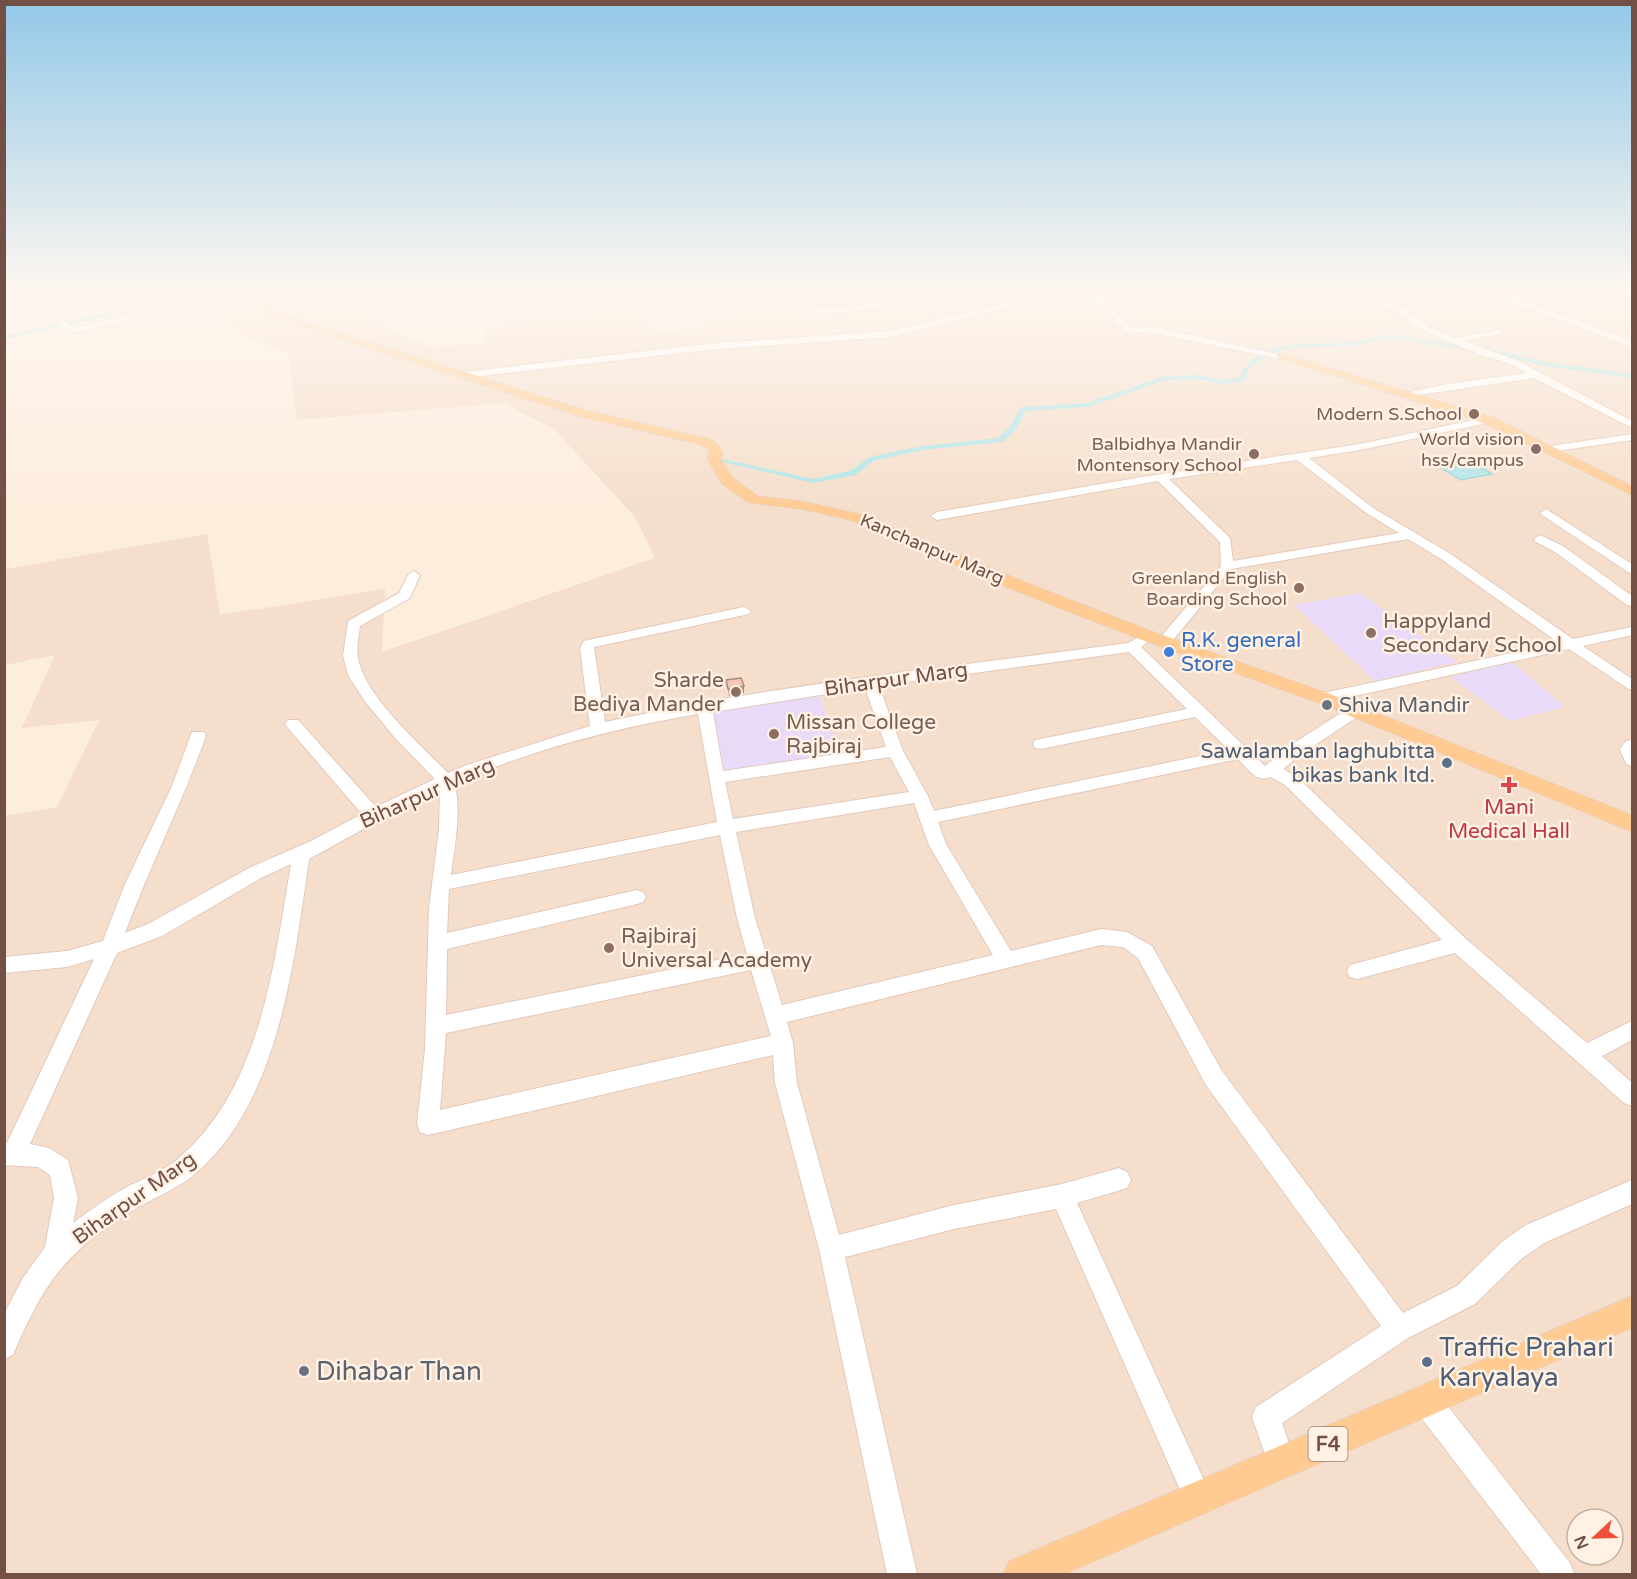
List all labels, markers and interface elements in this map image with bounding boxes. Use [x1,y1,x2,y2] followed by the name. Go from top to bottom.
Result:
[1316,403,1462,425] place label: Modern S.School
[1467,407,1481,421] marker: Modern S.School
[1419,428,1524,471] place label: World vision hss/campus
[1076,433,1242,476] place label: Balbidhya Mandir Montensory School
[1529,442,1543,456] marker: World vision hss/campus
[1247,447,1261,461] marker: Balbidhya Mandir Montensory School
[857,509,1007,589] street label: Kanchanpur Marg
[1132,567,1287,610] place label: Greenland English Boarding School
[1292,581,1306,595] marker: Greenland English Boarding School
[1383,609,1562,658] place label: Happyland Secondary School
[1364,626,1378,640] marker: Happyland Secondary School
[1181,628,1301,677] place label: R.K. general Store
[1162,645,1176,659] marker: R.K. general Store
[823,657,970,702] street label: Biharpur Marg
[573,668,724,717] place label: Sharde Bediya Mander
[729,685,743,699] marker: Sharde Bediya Mander
[1339,693,1469,718] place label: Shiva Mandir
[1320,698,1334,712] marker: Shiva Mandir
[786,710,936,759] place label: Missan College Rajbiraj
[767,727,781,741] marker: Missan College Rajbiraj
[1200,739,1435,788] place label: Sawalamban laghubitta bikas bank ltd.
[356,753,498,834] street label: Biharpur Marg
[1440,756,1454,770] marker: Sawalamban laghubitta bikas bank ltd.
[1502,778,1516,792] marker: Mani Medical Hall
[1448,795,1570,844] place label: Mani Medical Hall
[621,924,812,973] place label: Rajbiraj Universal Academy
[602,941,616,955] marker: Rajbiraj Universal Academy
[68,1147,201,1250] street label: Biharpur Marg
[1439,1332,1614,1393] place label: Traffic Prahari Karyalaya
[1420,1355,1434,1369] marker: Traffic Prahari Karyalaya
[316,1356,482,1387] place label: Dihabar Than
[297,1364,311,1378] marker: Dihabar Than
[1308,1427,1348,1461] road number: F4
[1565,1507,1625,1567] north arrow
[1570,1533,1594,1552] text: N

